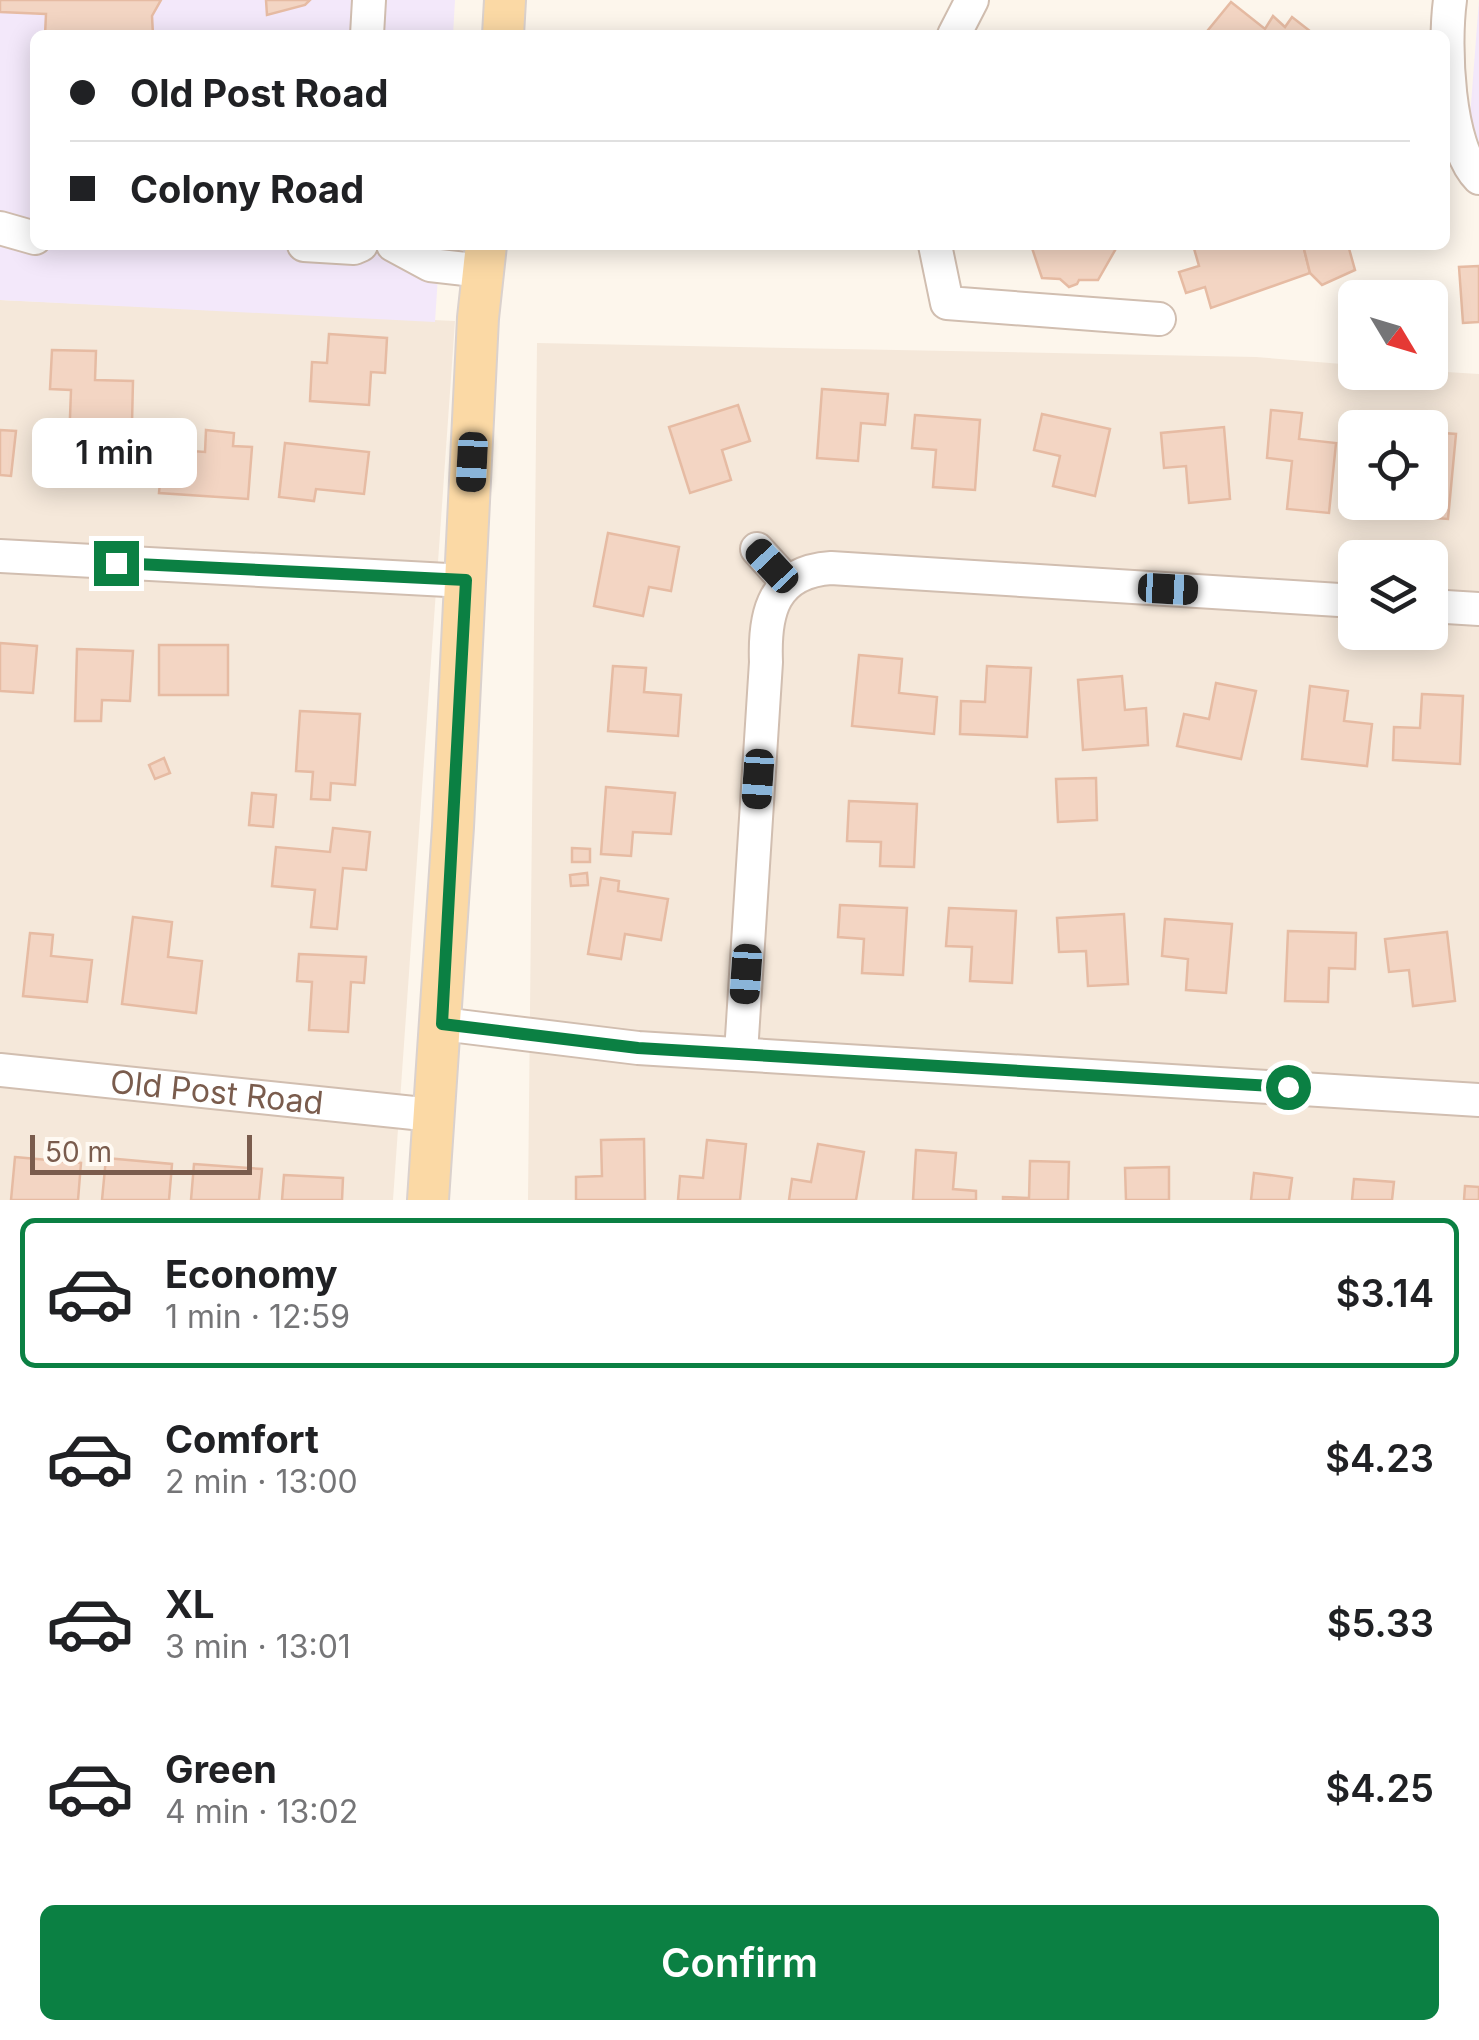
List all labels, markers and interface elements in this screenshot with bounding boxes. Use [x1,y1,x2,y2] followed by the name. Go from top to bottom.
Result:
[130,70,389,116] text: Old Post Road
[130,166,364,212] text: Colony Road
[1338,280,1448,390] north arrow
[1338,280,1448,650] map controls
[1338,410,1448,520] button: locate
[34,418,198,488] callout: 1 min
[455,431,489,493] car
[75,433,154,472] text: 1 min
[741,534,803,598] car
[1338,540,1448,650] button: layers
[94,541,139,586] route end
[1137,572,1199,606] car
[741,748,775,810] car
[729,943,763,1005] car
[109,1062,325,1122] street label: Old Post Road
[1266,1065,1311,1110] route start
[30,1130,252,1174] scale bar
[45,1135,112,1169] text: 50 m
[45,1248,135,1338] icon: car
[165,1251,338,1297] text: Economy
[1336,1270,1434,1316] text: $3.14
[165,1297,350,1336] text: 1 min · 12:59
[45,1413,135,1503] icon: car
[165,1416,319,1462] text: Comfort
[1325,1435,1434,1481] text: $4.23
[165,1462,358,1501] text: 2 min · 13:00
[45,1578,135,1668] icon: car
[165,1581,215,1627] text: XL
[1327,1600,1434,1646] text: $5.33
[165,1627,351,1666] text: 3 min · 13:01
[45,1743,135,1833] icon: car
[165,1746,277,1792] text: Green
[1326,1765,1434,1811] text: $4.25
[165,1792,358,1831] text: 4 min · 13:02
[40,1905,1439,2020] button: Confirm

